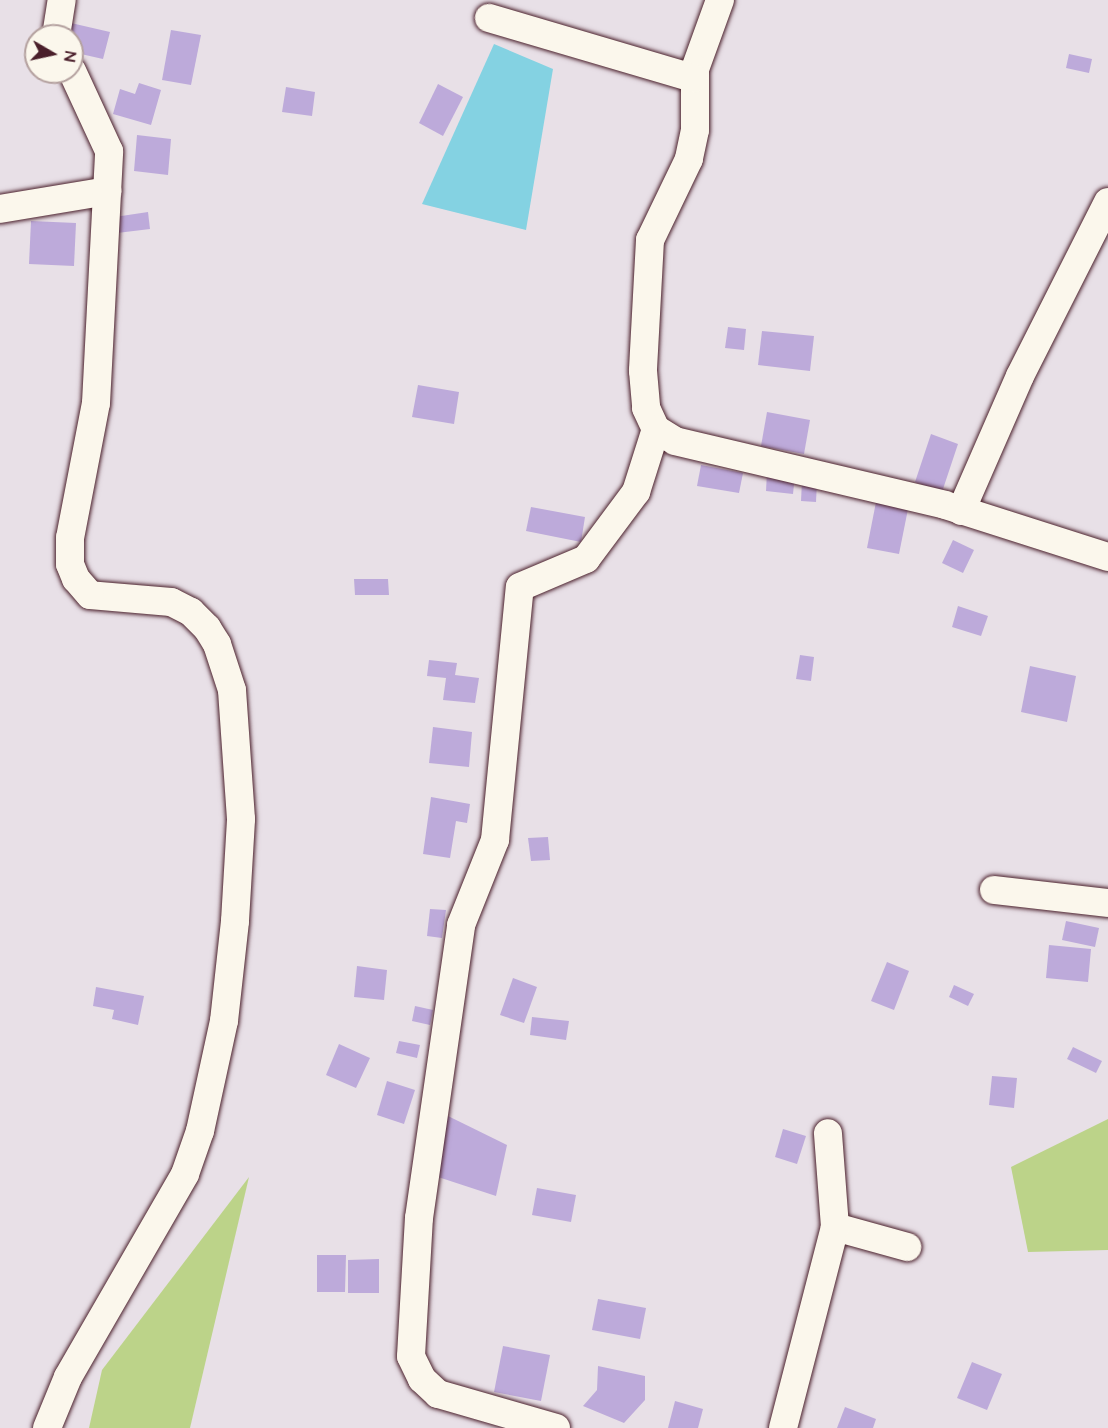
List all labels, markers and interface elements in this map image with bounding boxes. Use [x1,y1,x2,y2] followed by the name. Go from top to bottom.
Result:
[24,24,84,84] north arrow
[58,50,81,63] text: N

